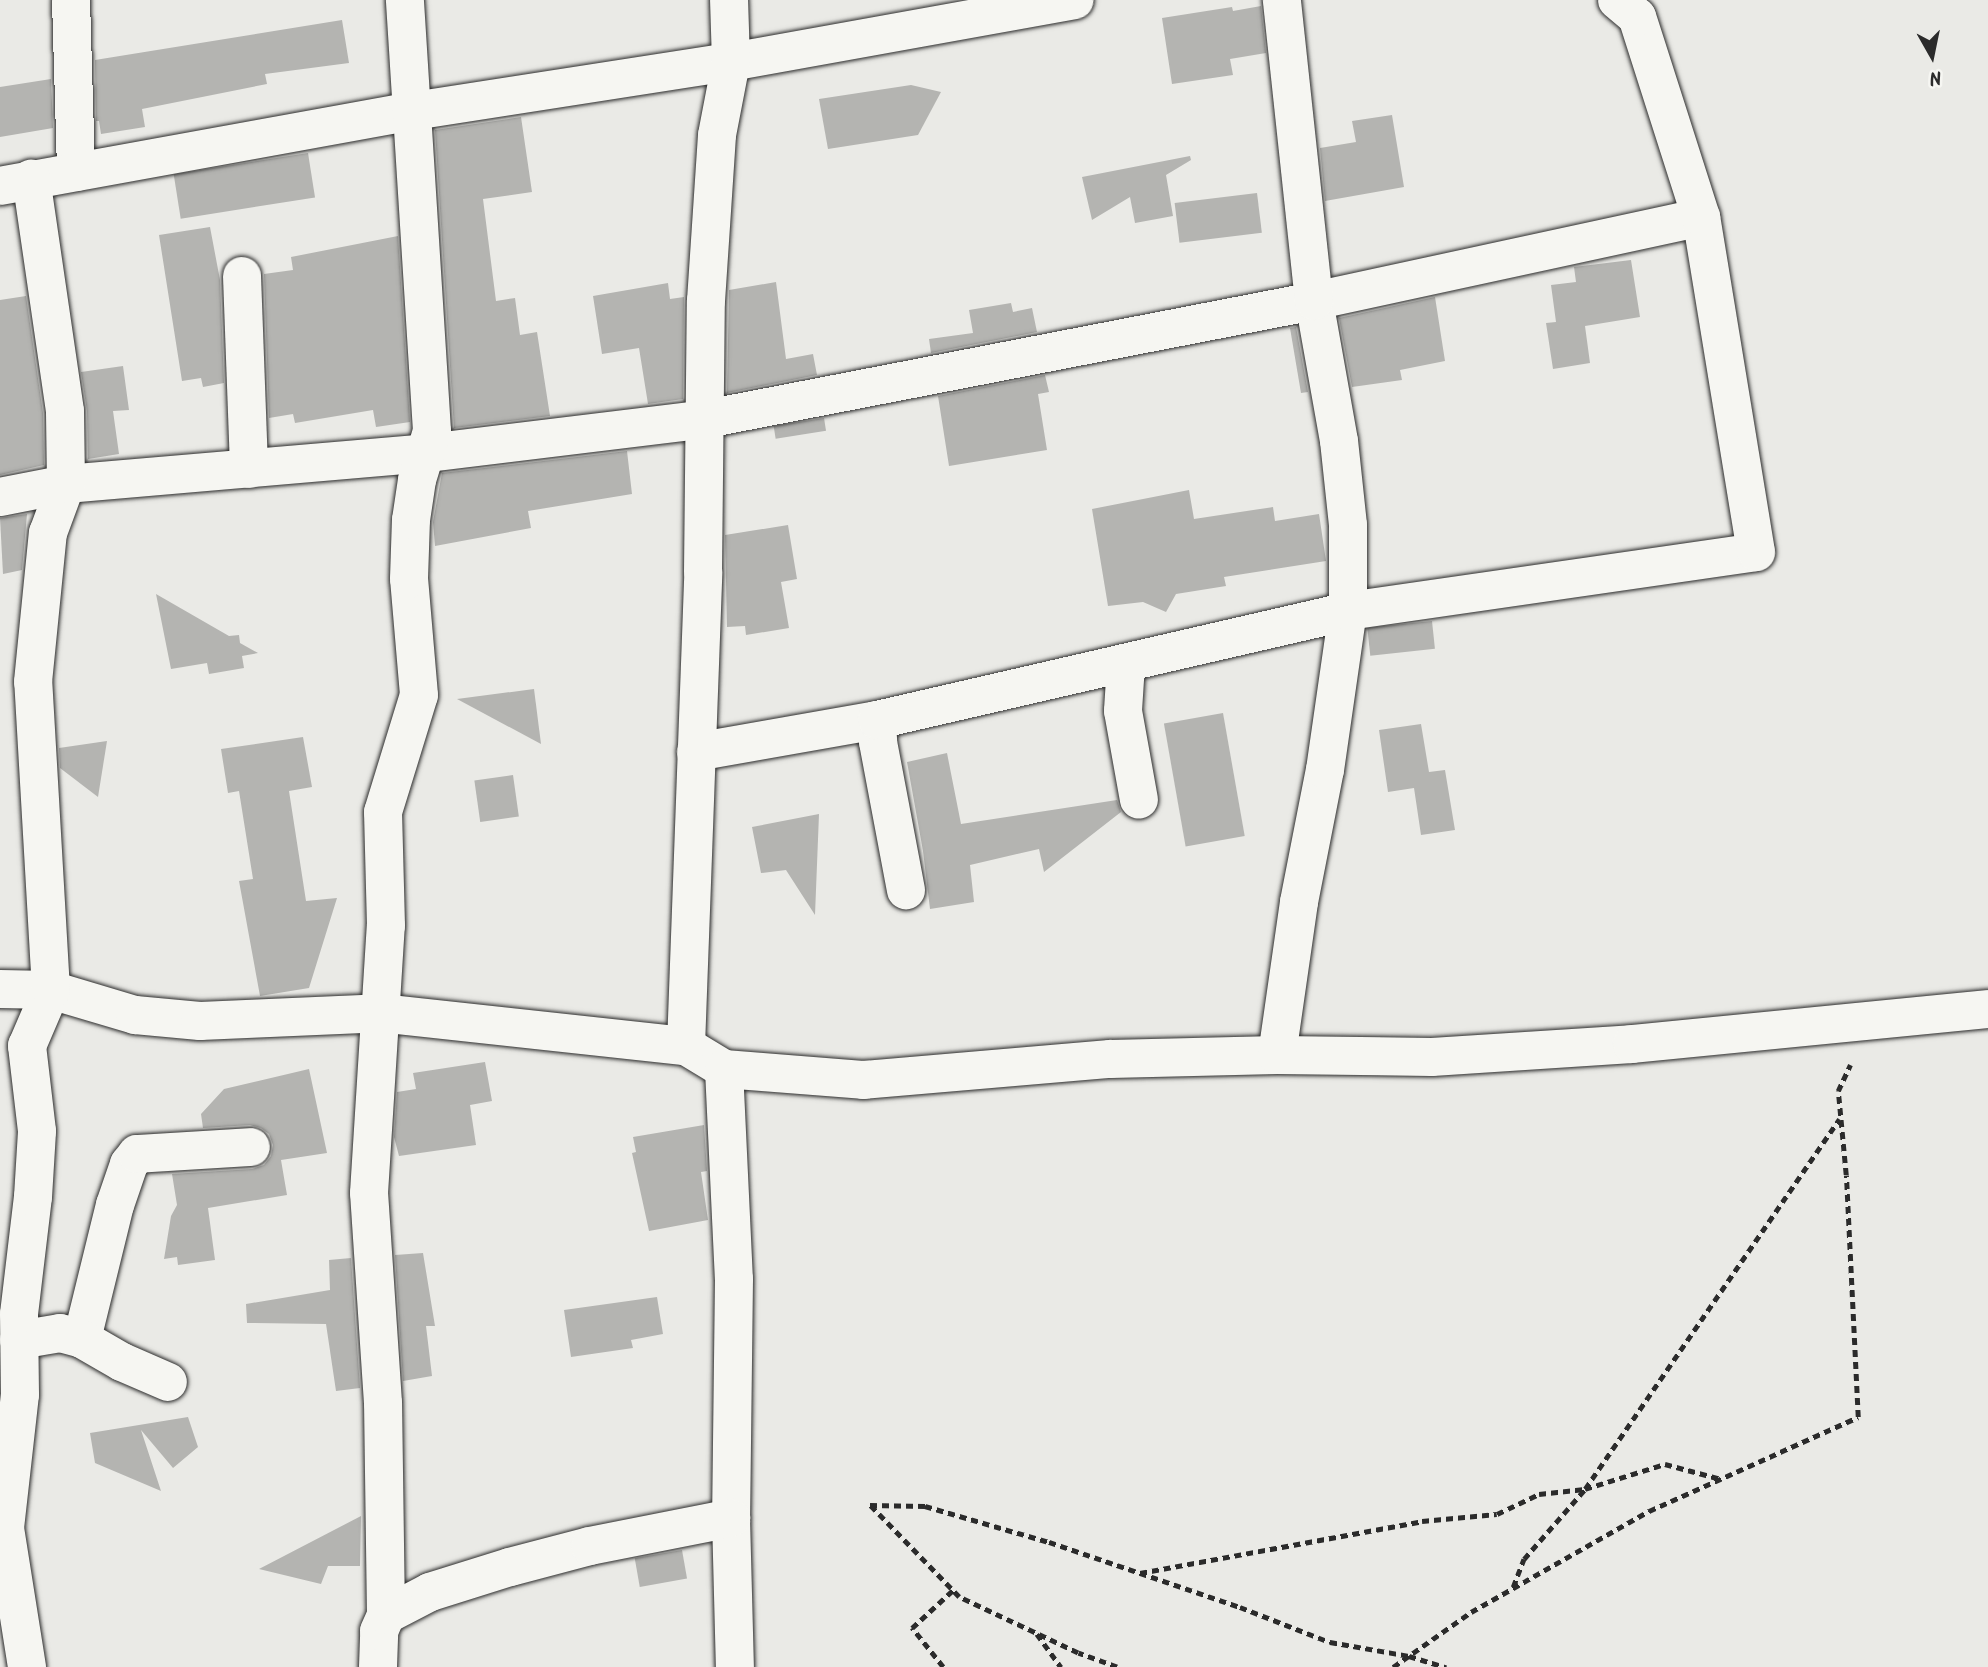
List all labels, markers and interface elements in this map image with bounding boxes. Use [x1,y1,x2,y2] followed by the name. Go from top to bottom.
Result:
[1897,21,1967,91] north arrow
[1927,61,1944,92] text: N

